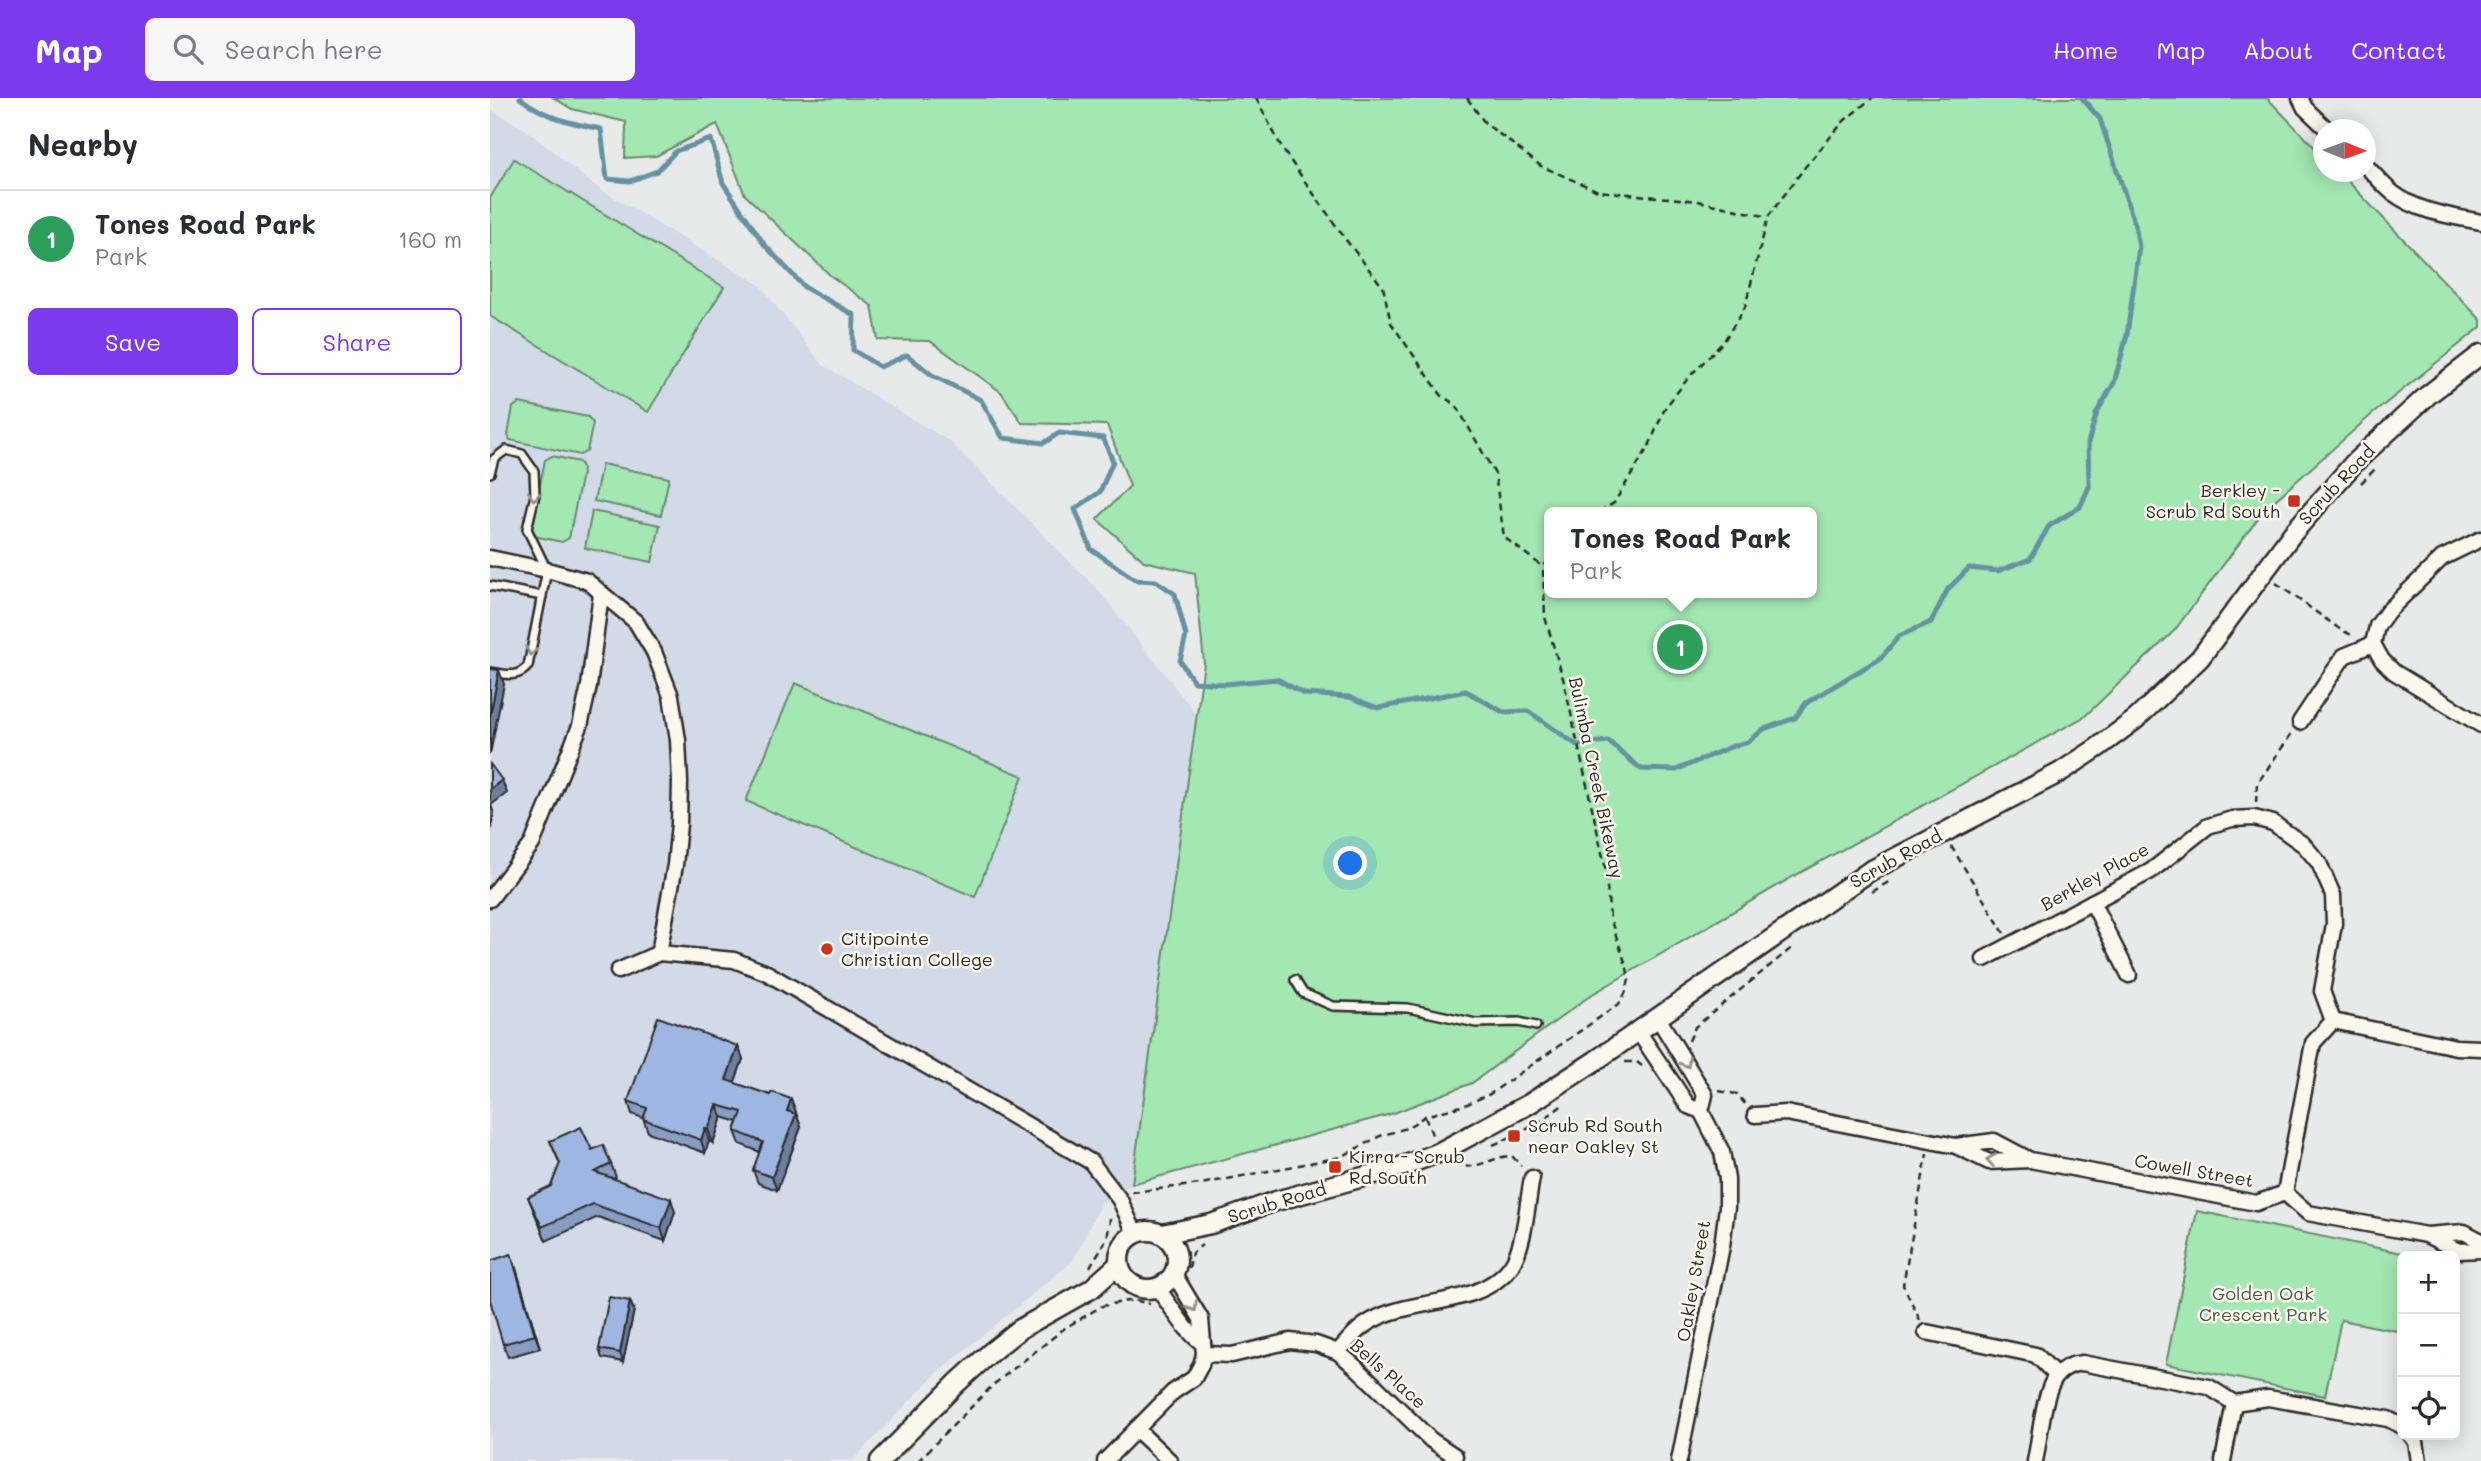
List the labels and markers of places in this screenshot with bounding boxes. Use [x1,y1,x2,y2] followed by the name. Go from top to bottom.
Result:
[2146,478,2280,523] place label: Berkley - Scrub Rd South
[2286,493,2302,509] marker: Berkley - Scrub Rd South
[1657,621,1703,673] pin: 1
[841,926,993,971] place label: Citipointe Christian College
[819,941,835,957] marker: Citipointe Christian College
[1528,1113,1662,1158] place label: Scrub Rd South near Oakley St
[1506,1128,1522,1144] marker: Scrub Rd South near Oakley St
[1349,1144,1465,1189] place label: Kirra - Scrub Rd South
[1327,1159,1343,1175] marker: Kirra - Scrub Rd South

